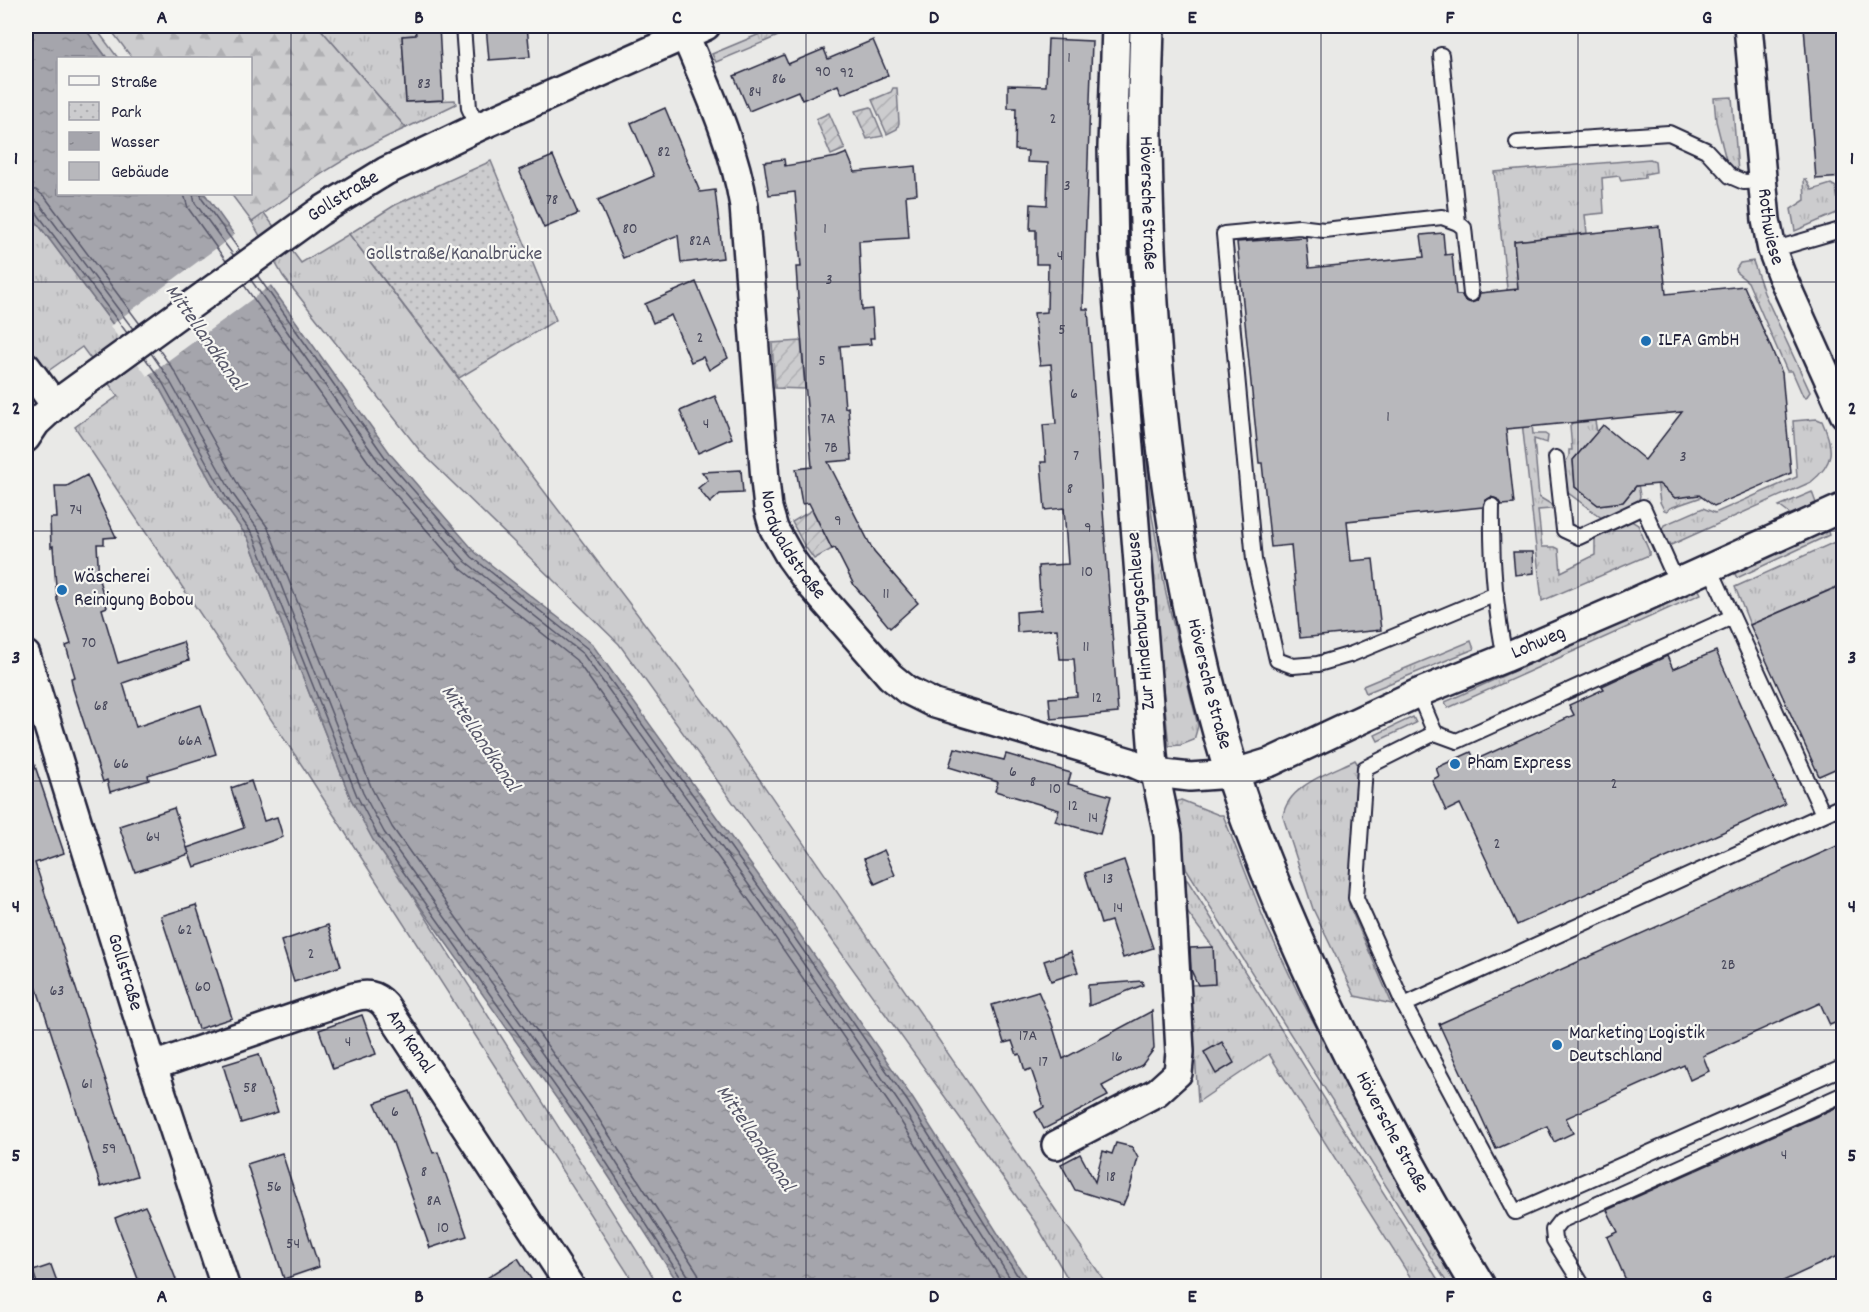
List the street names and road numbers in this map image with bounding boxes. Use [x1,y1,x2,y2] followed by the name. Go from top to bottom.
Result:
[1131,136,1163,271] street label: Höversche Straße
[302,164,385,230] street label: Gollstraße
[1749,187,1791,270] street label: Rothwiese
[752,489,832,607] street label: Nordwaldstraße
[1120,531,1164,711] street label: Zur Hindenburgschleuse
[1179,616,1238,753] street label: Höversche Straße
[1507,619,1570,668] street label: Lohweg
[99,930,149,1014] street label: Gollstraße
[378,1005,441,1080] street label: Am Kanal
[1347,1067,1435,1199] street label: Höversche Straße

